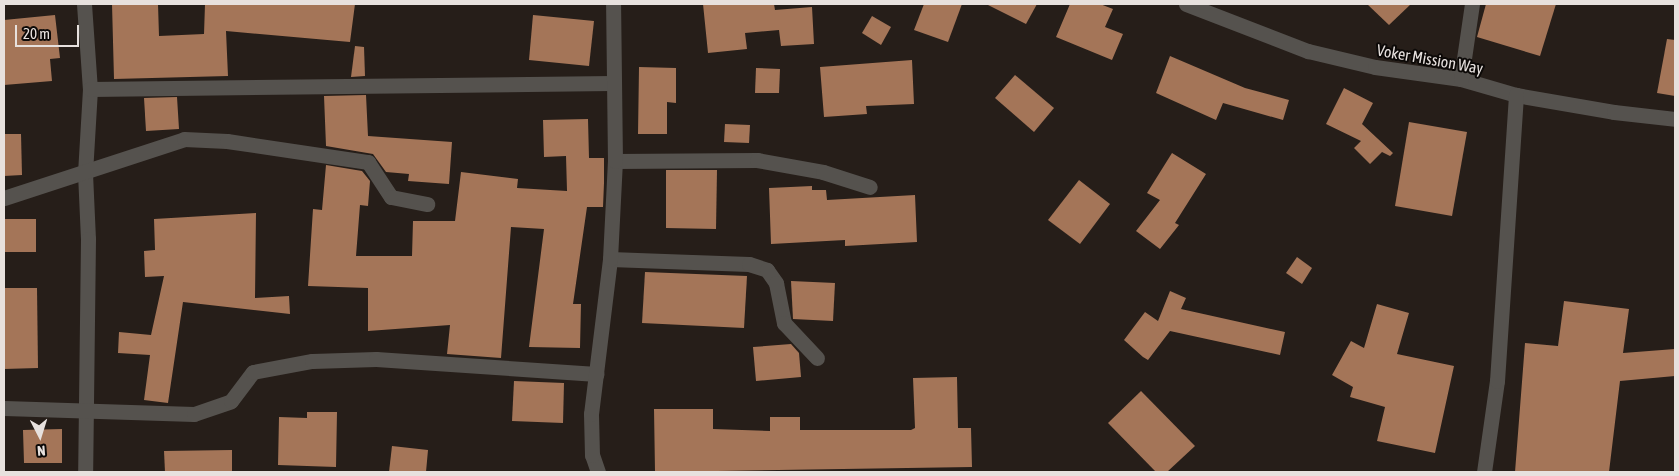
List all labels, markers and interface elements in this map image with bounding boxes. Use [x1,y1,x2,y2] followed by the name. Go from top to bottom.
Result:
[18,15,81,47] scale bar
[23,25,50,42] text: 20 m
[1375,40,1485,78] street label: Voker Mission Way
[15,411,65,461] north arrow
[37,443,46,459] text: N

